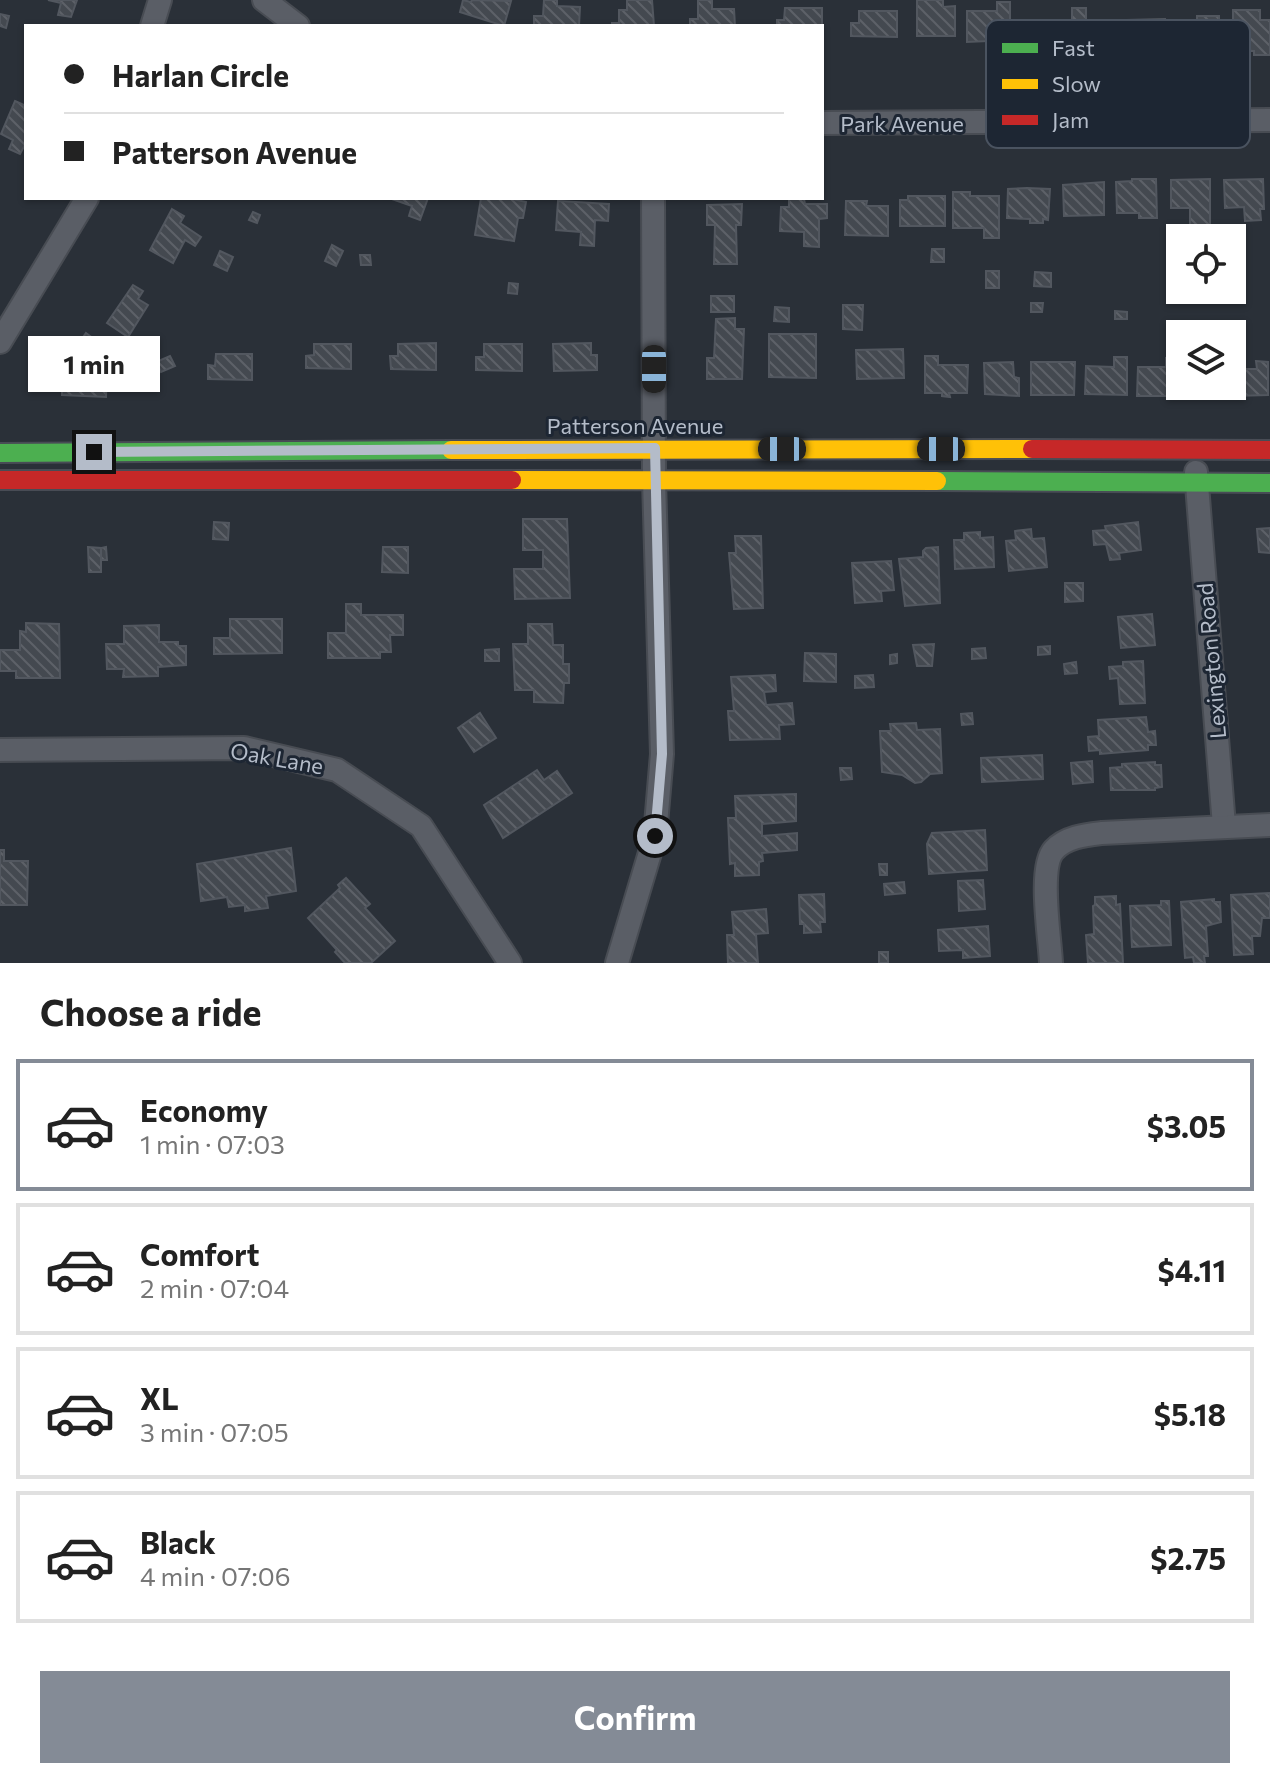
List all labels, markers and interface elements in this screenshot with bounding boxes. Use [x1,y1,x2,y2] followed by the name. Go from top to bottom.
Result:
[986,20,1250,148] legend
[1052,34,1095,61] text: Fast
[112,56,289,93] text: Harlan Circle
[1052,70,1101,97] text: Slow
[1052,106,1089,133] text: Jam
[840,110,964,137] street label: Park Avenue
[112,133,357,170] text: Patterson Avenue
[1166,224,1246,400] map controls
[1166,224,1246,304] button: locate
[1166,320,1246,400] button: layers
[28,336,160,392] callout: 1 min
[642,345,666,393] car
[63,348,125,379] text: 1 min
[547,412,723,439] street label: Patterson Avenue
[76,434,112,470] route end
[758,437,806,461] car
[917,437,965,461] car
[1191,582,1231,740] street label: Lexington Road
[228,737,326,779] street label: Oak Lane
[637,818,673,854] route start
[40,989,261,1033] text: Choose a ride
[44,1089,116,1161] icon: car
[140,1091,268,1128] text: Economy
[1147,1107,1226,1144] text: $3.05
[140,1128,285,1159] text: 1 min · 07:03
[44,1233,116,1305] icon: car
[140,1235,259,1272] text: Comfort
[1158,1251,1226,1288] text: $4.11
[140,1272,289,1303] text: 2 min · 07:04
[44,1377,116,1449] icon: car
[140,1379,179,1416] text: XL
[1154,1395,1226,1432] text: $5.18
[140,1416,289,1447] text: 3 min · 07:05
[44,1521,116,1593] icon: car
[140,1523,216,1560] text: Black
[1150,1539,1226,1576] text: $2.75
[140,1560,290,1591] text: 4 min · 07:06
[40,1671,1230,1763] button: Confirm

